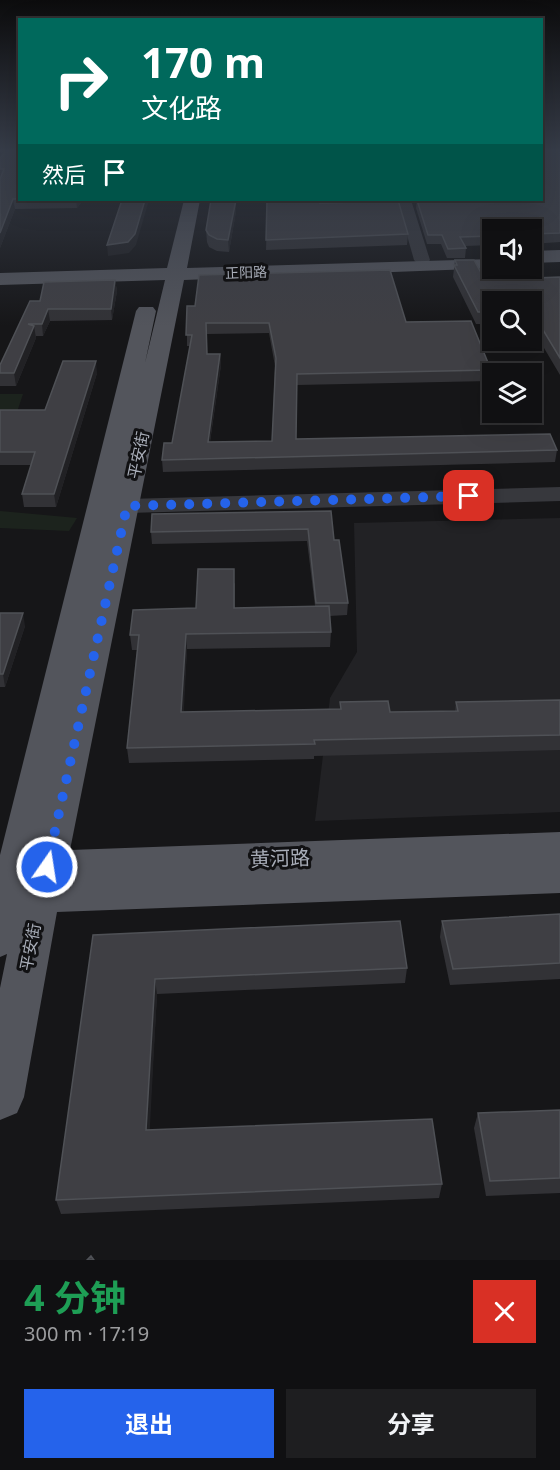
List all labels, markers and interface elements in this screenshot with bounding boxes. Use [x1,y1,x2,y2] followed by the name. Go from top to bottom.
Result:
[141,33,265,90] text: 170 m
[42,42,120,120] icon: right
[141,89,222,126] text: 文化路
[98,156,131,189] icon: arrive
[42,159,86,189] text: 然后
[482,219,542,423] map controls
[482,219,542,279] button: sound
[225,262,267,282] street label: 正阳路
[482,291,542,351] button: search
[482,363,542,423] button: layers
[122,429,154,481] street label: 平安街
[443,470,494,521] pin
[452,479,485,512] icon: arrive
[15,835,79,899] position arrow
[250,843,310,873] street label: 黄河路
[15,921,45,973] street label: 平安街
[24,1273,126,1322] text: 4 分钟
[473,1280,536,1343] button: close
[24,1320,149,1347] text: 300 m · 17:19
[24,1389,274,1458] button: 退出
[286,1389,536,1458] button: 分享

